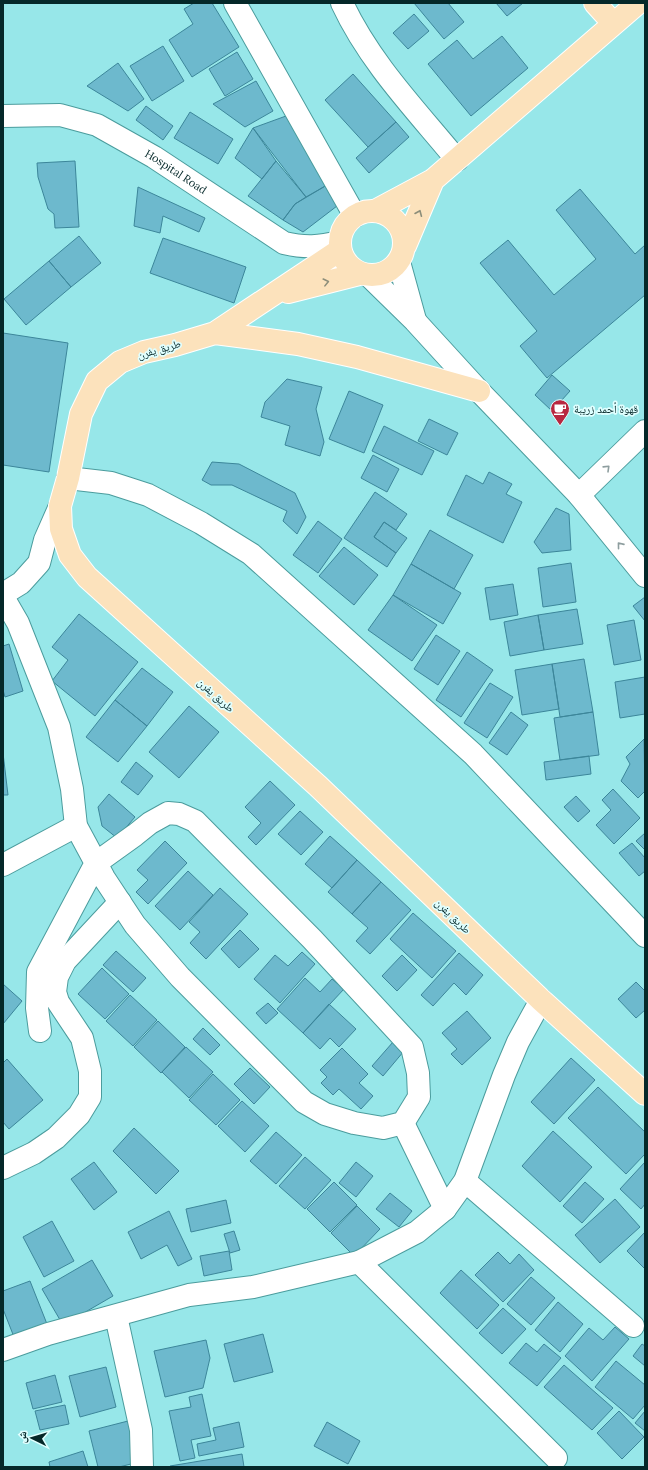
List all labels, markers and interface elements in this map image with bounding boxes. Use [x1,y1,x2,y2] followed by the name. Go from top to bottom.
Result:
[142,146,210,197] street label: Hospital Road
[414,210,422,217] one-way arrow
[323,279,330,287] one-way arrow
[136,336,182,362] street label: طريق يفرن
[549,398,571,426] cafe icon: قهوة أحمد زريبة
[574,402,638,416] place label: قهوة أحمد زريبة
[602,465,610,473] one-way arrow
[618,543,625,550] one-way arrow
[195,675,237,715] street label: طريق يفرن
[432,896,474,936] street label: طريق يفرن
[12,1418,52,1458] north arrow
[15,1430,31,1444] text: ش

